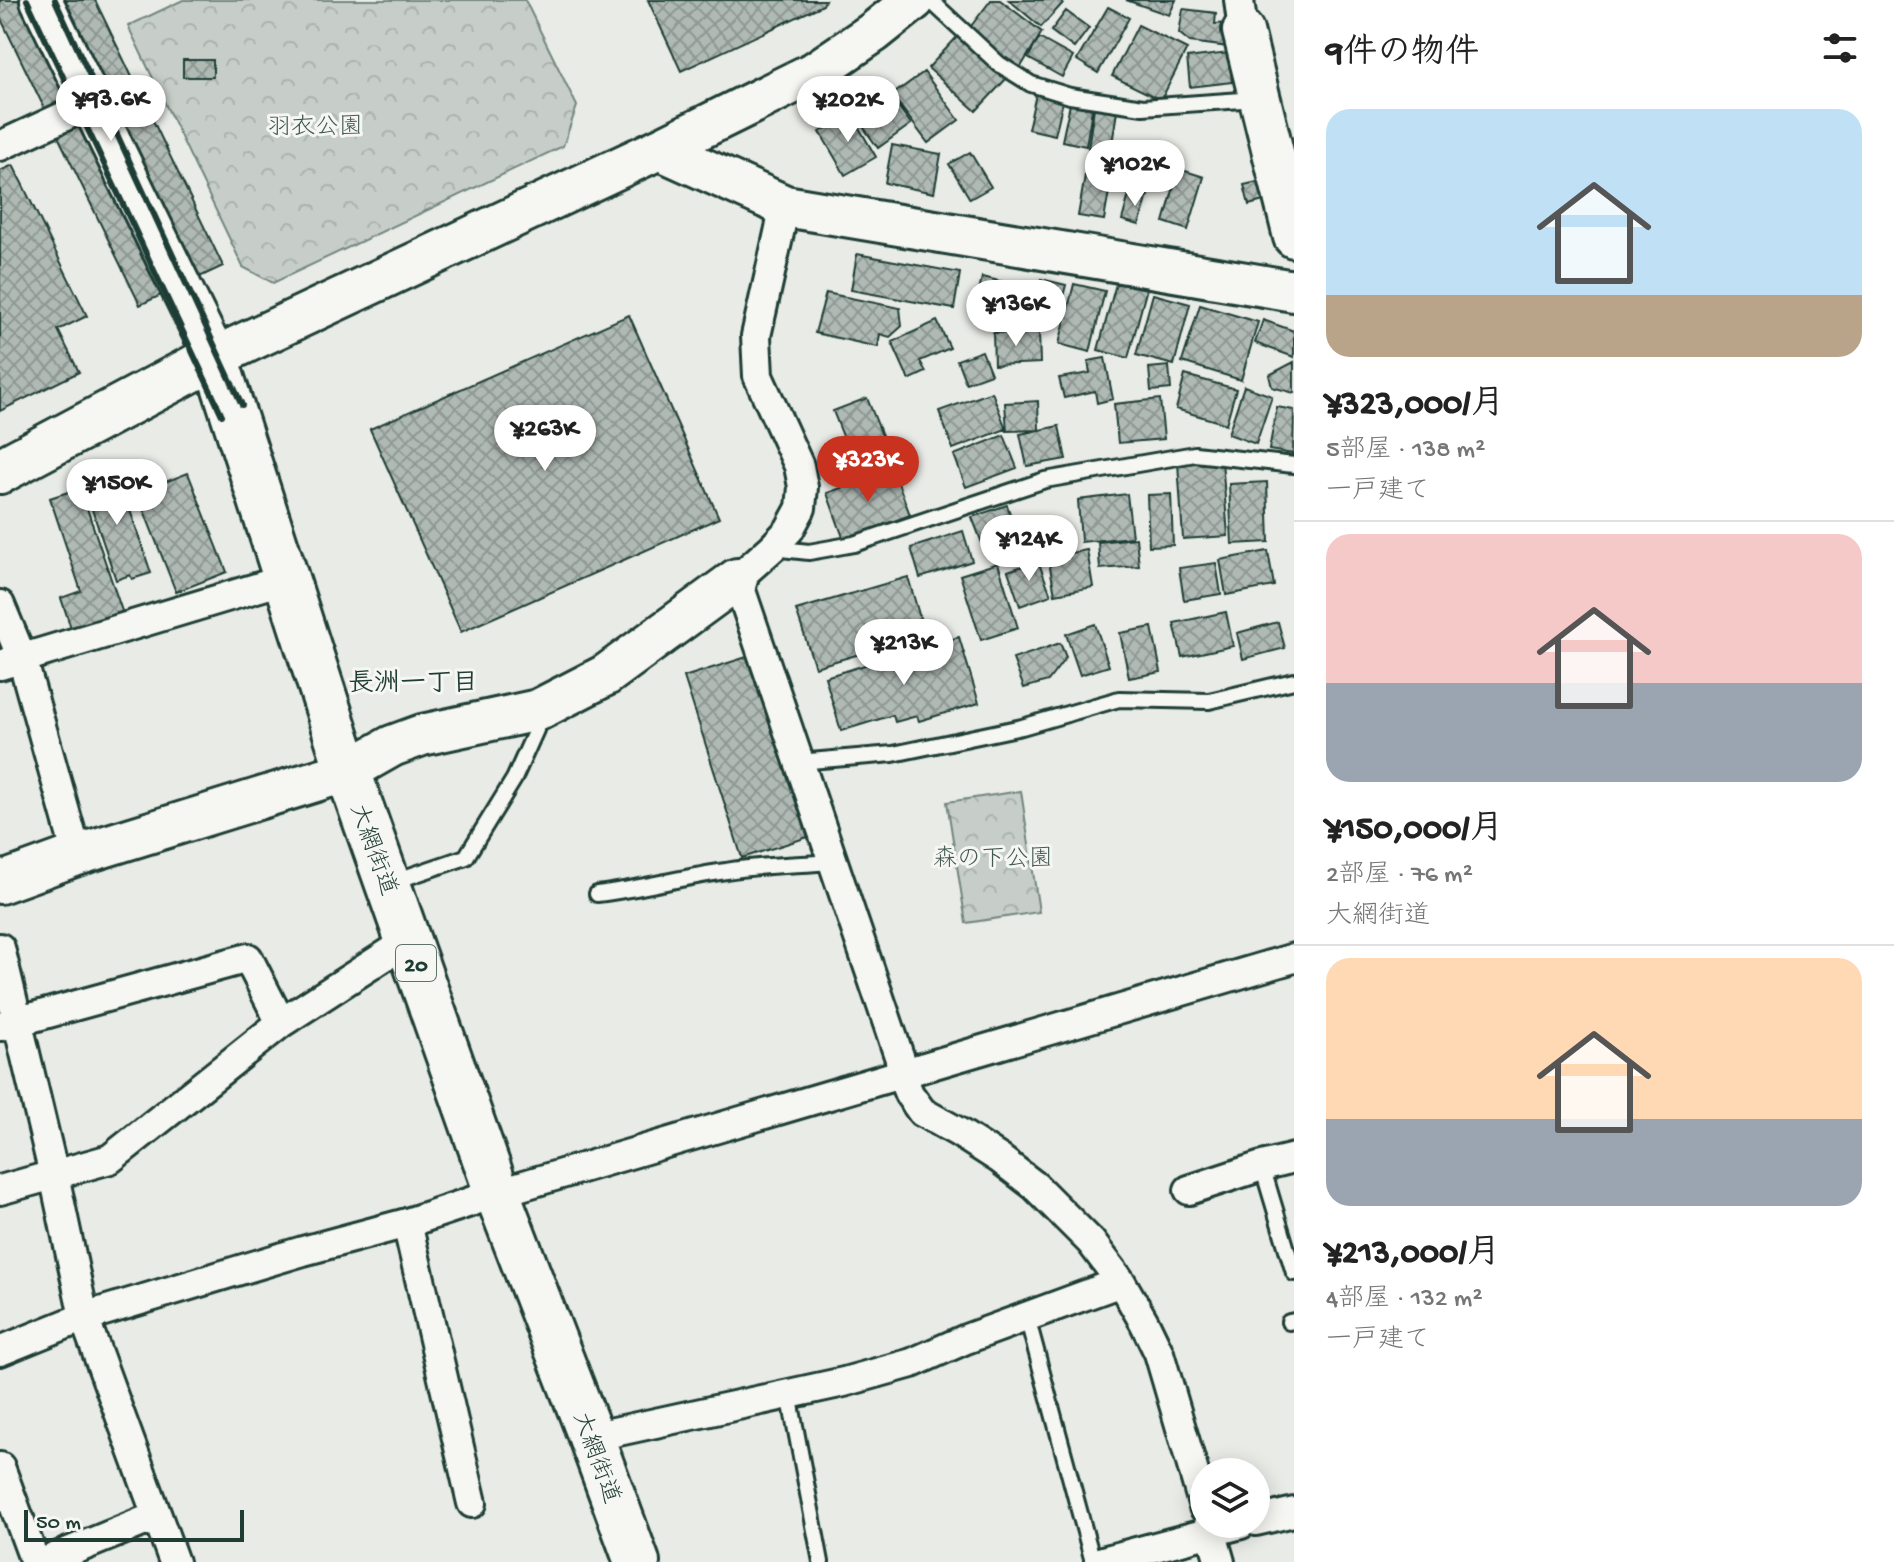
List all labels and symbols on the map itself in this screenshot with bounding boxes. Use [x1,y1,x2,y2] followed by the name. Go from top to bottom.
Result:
[46,75,176,143] pin: ¥93.6K
[792,76,904,144] pin: ¥202K
[267,114,363,143] park label: 羽衣公園
[1079,140,1191,208] pin: ¥102K
[960,280,1072,348] pin: ¥136K
[489,405,601,473] pin: ¥263K
[812,436,924,504] pin: ¥323K
[61,459,173,527] pin: ¥150K
[973,515,1085,583] pin: ¥124K
[848,619,960,687] pin: ¥213K
[348,669,478,701] district label: 長洲一丁目
[342,800,403,900] street label: 大網街道
[933,845,1053,875] park label: 森の下公園
[396,945,436,981] road number: 20
[565,1408,626,1508] street label: 大網街道
[24,1506,244,1542] scale bar

